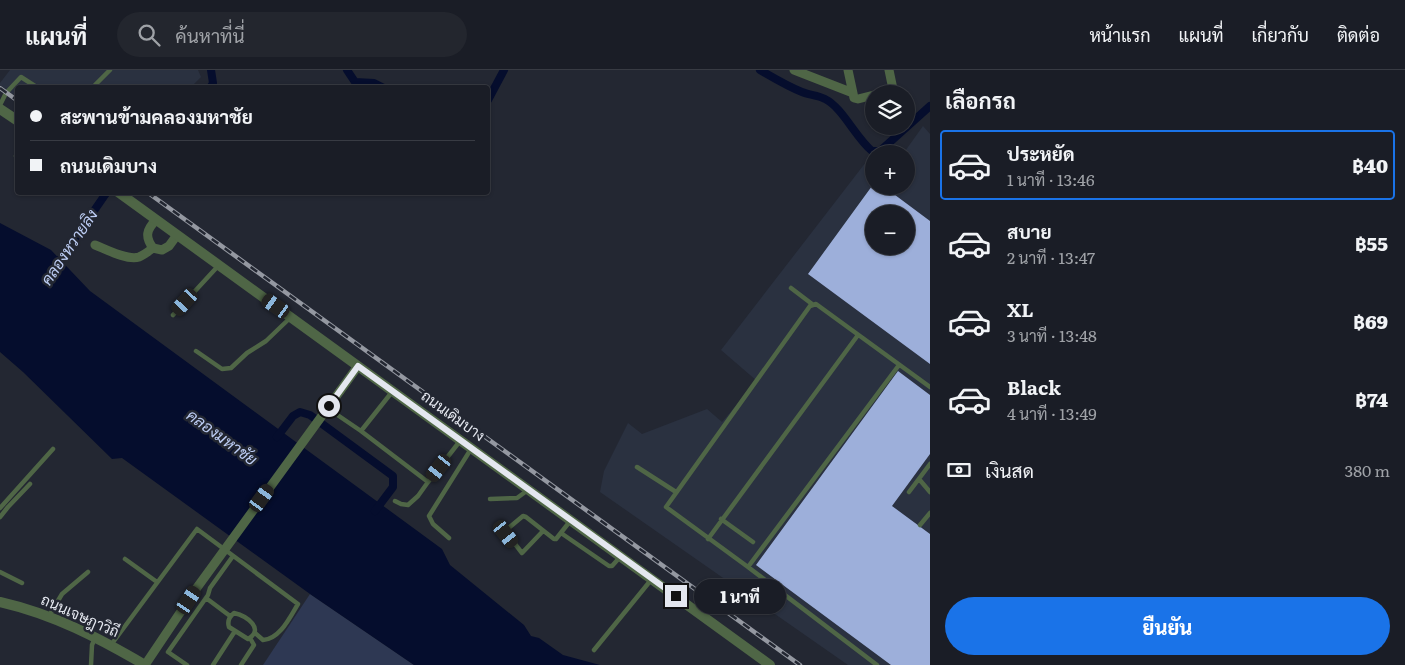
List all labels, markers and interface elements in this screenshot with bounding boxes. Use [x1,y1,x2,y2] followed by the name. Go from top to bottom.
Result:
[117,12,467,57] search box
[25,17,87,52] text: แผนที่
[135,21,163,49] icon: search
[175,21,245,49] text: ค้นหาที่นี่
[1089,21,1151,48] text: หน้าแรก
[1179,21,1223,48] text: แผนที่
[1251,21,1309,48] text: เกี่ยวกับ
[1337,21,1380,48] text: ติดต่อ
[945,83,1016,116] text: เลือกรถ
[865,85,915,255] map controls
[865,85,915,135] button: layers
[60,102,253,130] text: สะพานข้ามคลองมหาชัย
[1007,139,1075,167] text: ประหยัด
[947,143,992,188] icon: car
[865,145,915,195] button: +
[60,151,157,179] text: ถนนเดิมบาง
[1352,151,1388,179] text: ฿40
[1007,167,1095,191] text: 1 นาที · 13:46
[34,203,103,289] water label: คลองหวายลิง
[865,205,915,255] button: −
[1007,217,1052,245] text: สบาย
[947,221,992,266] icon: car
[1355,229,1388,257] text: ฿55
[1007,245,1095,269] text: 2 นาที · 13:47
[169,286,200,318] car
[259,291,292,321] car
[1007,295,1034,323] text: XL
[947,299,992,344] icon: car
[1353,307,1388,335] text: ฿69
[1007,323,1097,347] text: 3 นาที · 13:48
[1007,373,1061,401] text: Black
[947,377,992,422] icon: car
[417,384,491,446] street label: ถนนเดิมบาง
[1355,385,1388,413] text: ฿74
[318,395,340,417] route start
[1007,401,1097,425] text: 4 นาที · 13:49
[182,402,263,470] water label: คลองมหาชัย
[423,452,454,484] car
[945,456,973,484] icon: cash
[985,456,1034,484] text: เงินสด
[1345,458,1390,482] text: 380 m
[247,481,276,515] car
[490,518,521,550] car
[694,578,786,614] callout: 1 นาที
[174,583,203,617] car
[720,584,760,608] text: 1 นาที
[665,585,687,607] route end
[38,587,124,642] street label: ถนนเจษฎาวิถี
[945,597,1390,655] button: ยืนยัน

